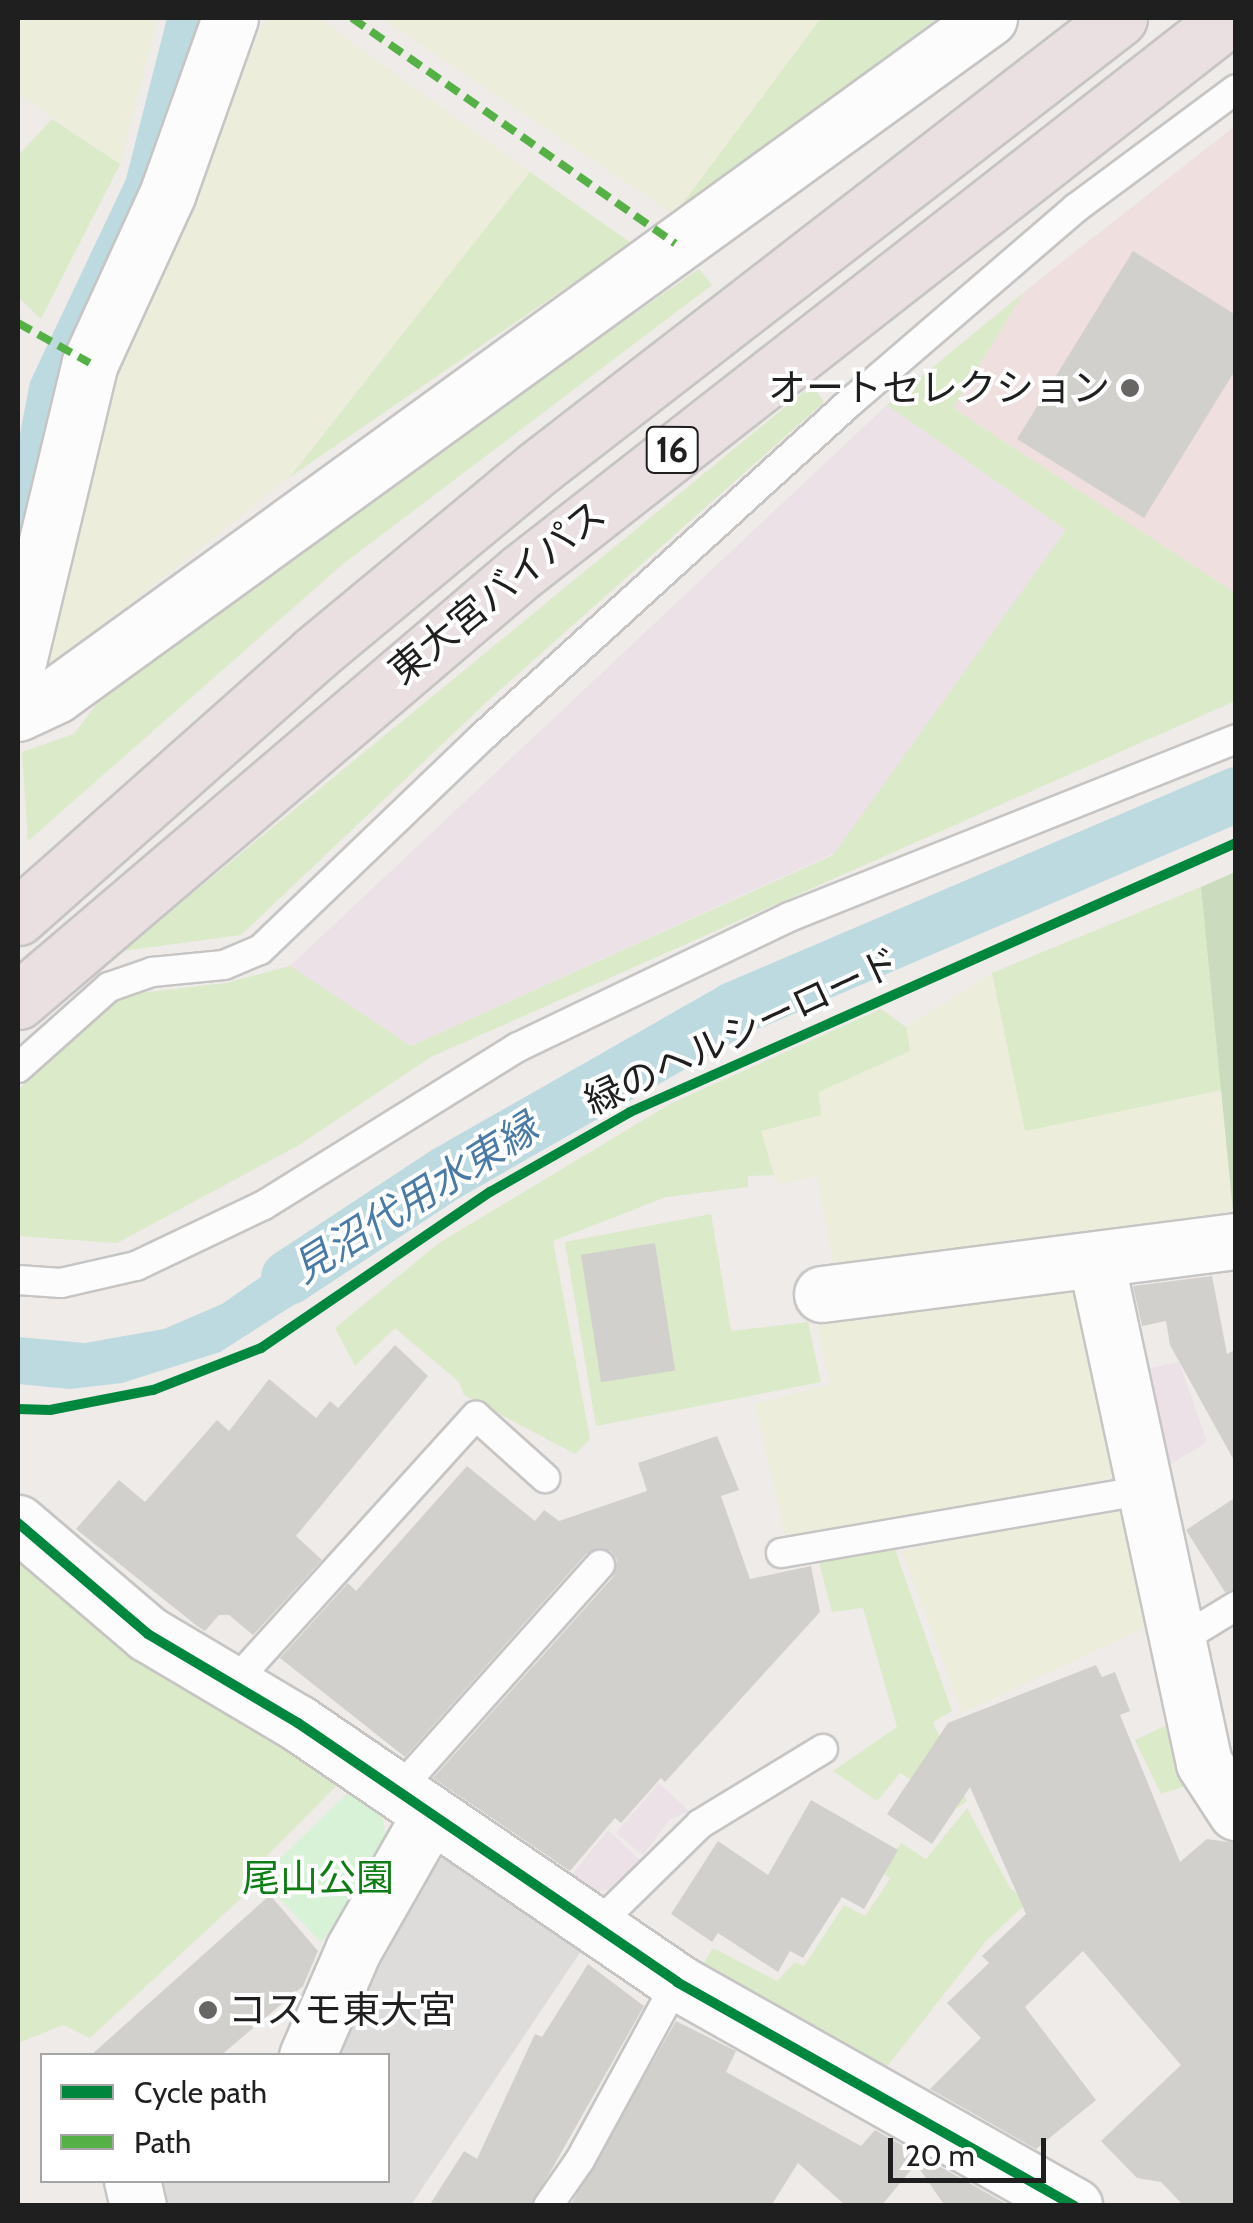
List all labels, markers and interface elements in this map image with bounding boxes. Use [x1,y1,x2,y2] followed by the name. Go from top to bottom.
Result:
[768,365,1110,411] place label: オートセレクション
[1119,377,1141,399] marker: オートセレクション
[644,420,700,480] road number: 16
[379,491,615,693] street label: 東大宮バイパス
[577,938,907,1124] street label: 緑のヘルシーロード
[284,1103,546,1293] water label: 見沼代用水東縁
[242,1855,394,1901] park label: 尾山公園
[228,1987,456,2033] place label: コスモ東大宮
[197,1999,219,2021] marker: コスモ東大宮
[40,2053,390,2183] legend
[134,2074,267,2111] text: Cycle path
[893,2118,1050,2180] scale bar
[134,2124,191,2161] text: Path
[905,2137,975,2174] text: 20 m

